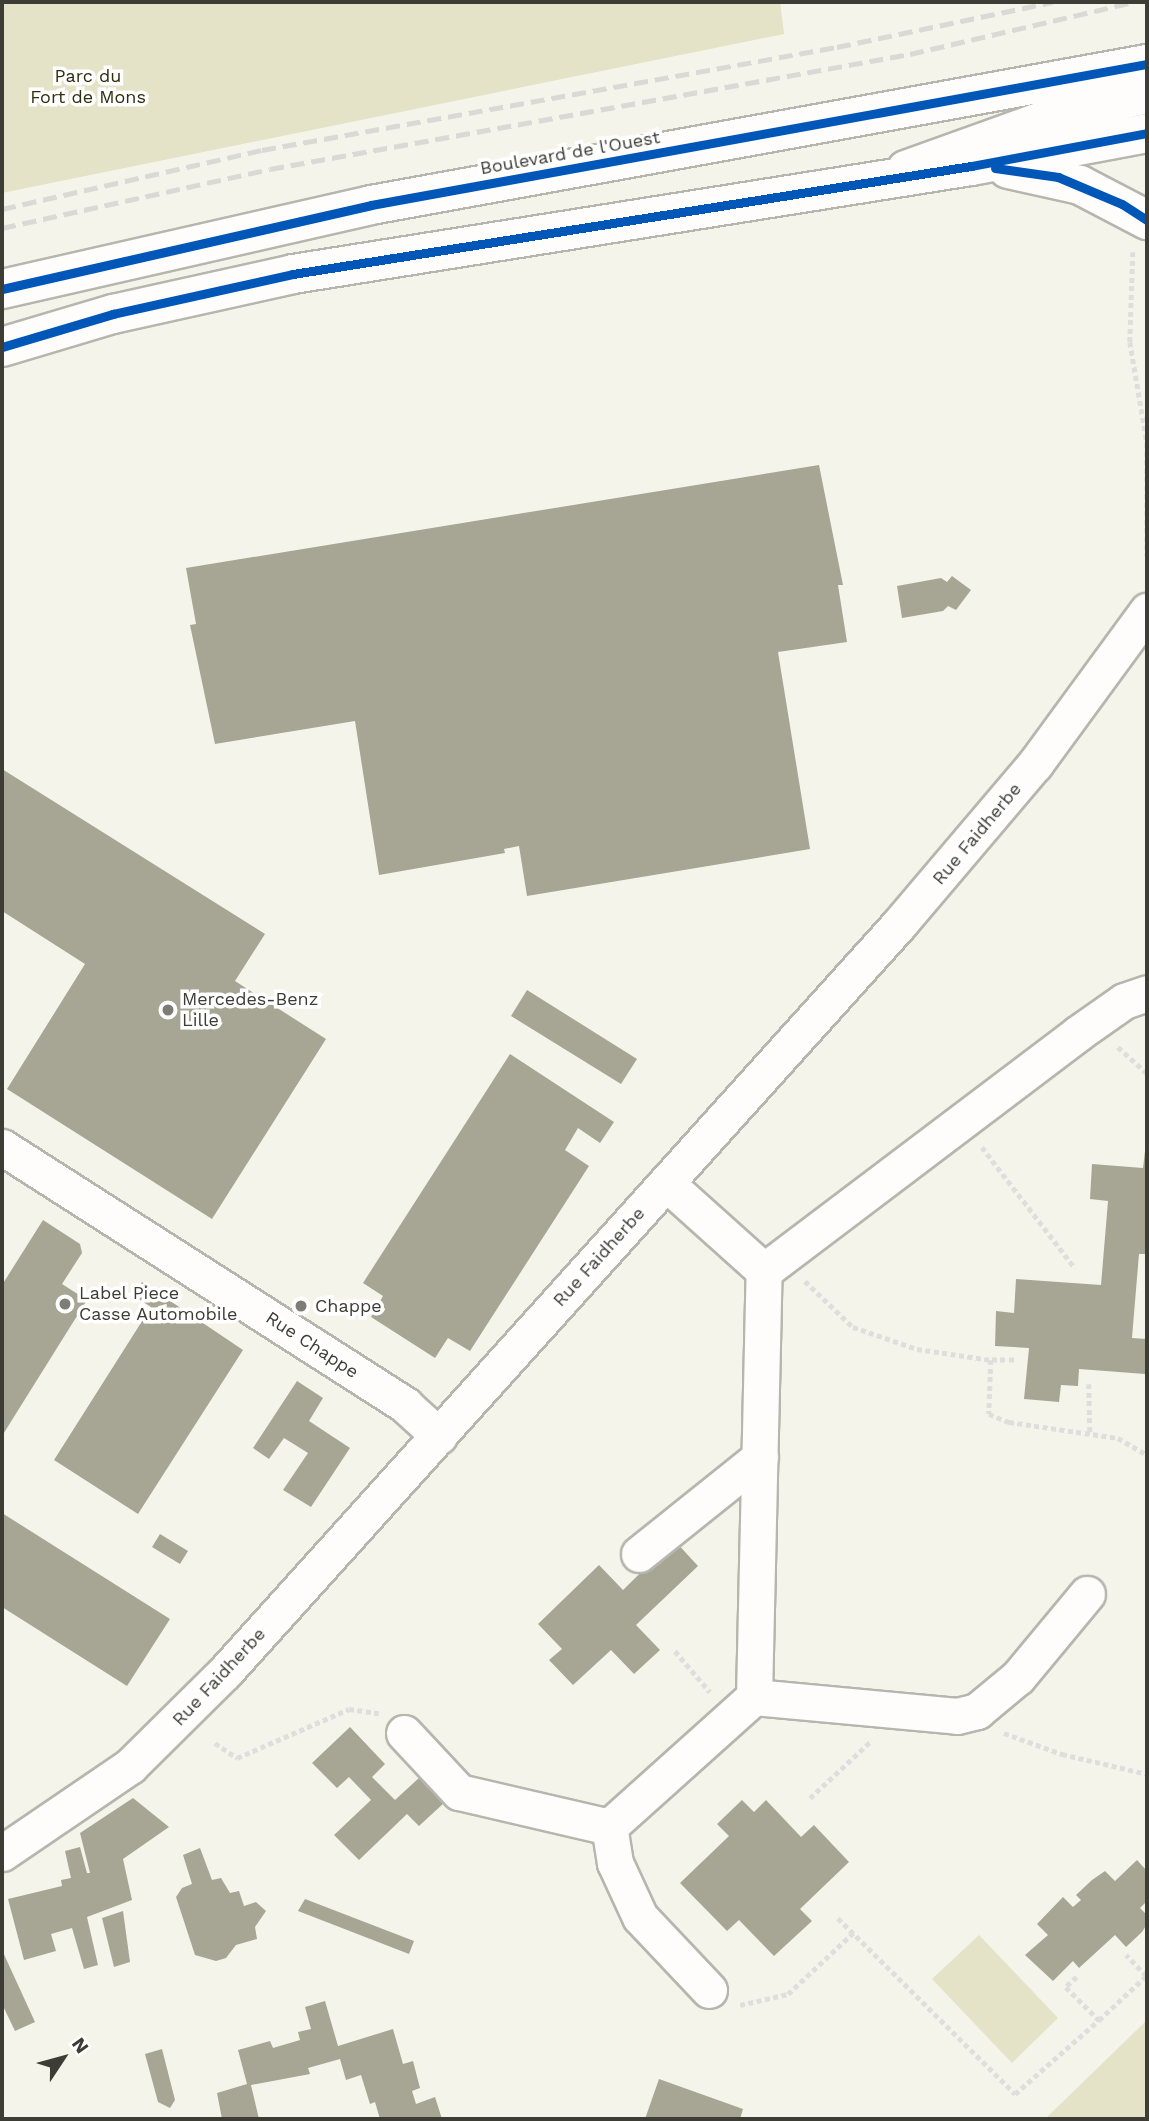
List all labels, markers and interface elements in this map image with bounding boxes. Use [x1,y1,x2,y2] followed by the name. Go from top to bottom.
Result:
[30,66,146,108] park label: Parc du Fort de Mons
[478,127,662,179] street label: Boulevard de l'Ouest
[928,779,1026,889] street label: Rue Faidherbe
[182,989,318,1032] place label: Mercedes-Benz Lille
[160,1002,176,1018] marker: Mercedes-Benz Lille
[549,1203,649,1311] street label: Rue Faidherbe
[79,1283,238,1326] place label: Label Piece Casse Automobile
[315,1295,382,1317] place label: Chappe
[57,1296,73,1312] marker: Label Piece Casse Automobile
[293,1298,309,1314] marker: Chappe
[262,1307,362,1383] street label: Rue Chappe
[168,1623,270,1731] street label: Rue Faidherbe
[28,2023,98,2093] north arrow
[67,2033,94,2058] text: N

